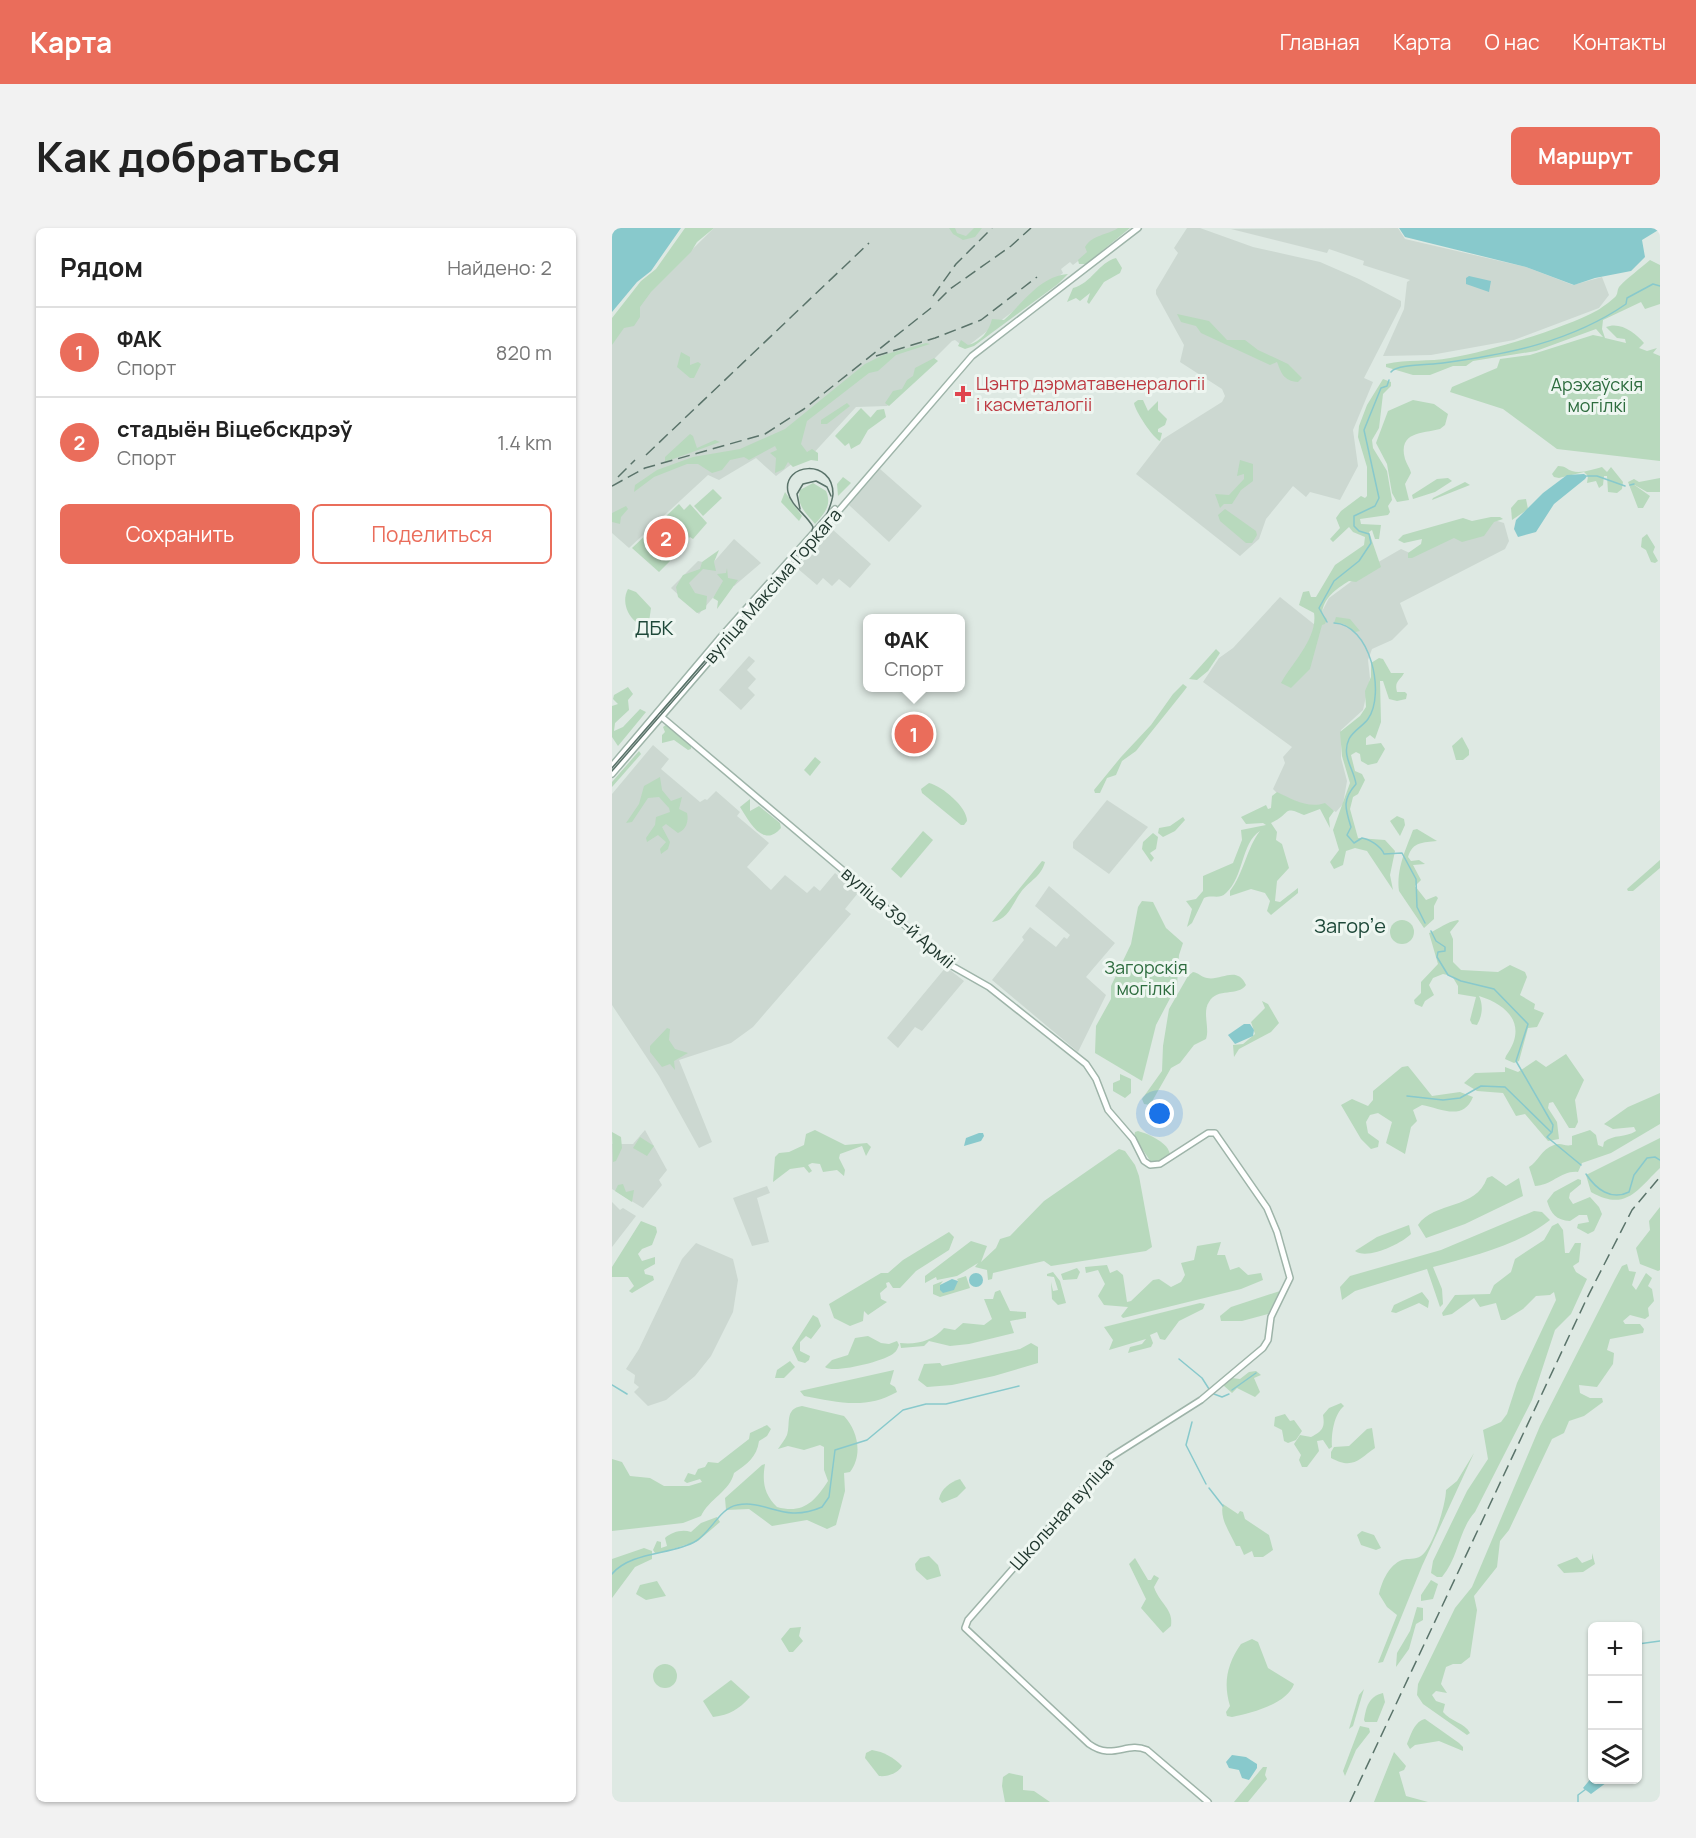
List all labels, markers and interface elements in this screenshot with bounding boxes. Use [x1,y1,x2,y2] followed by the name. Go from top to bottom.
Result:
[30,23,112,61] text: Карта
[1280,28,1360,56] text: Главная
[1393,28,1451,56] text: Карта
[1484,28,1540,56] text: О нас
[1573,28,1666,56] text: Контакты
[36,127,341,185] text: Как добраться
[1511,127,1660,185] button: Маршрут
[60,249,143,285] text: Рядом
[447,254,552,281] text: Найдено: 2
[117,324,162,354] text: ФАК
[75,339,84,366] text: 1
[496,339,552,366] text: 820 m
[117,354,177,381] text: Спорт
[976,371,1205,416] place label: Цэнтр дэрматавенералогіі і касметалогіі
[1551,372,1643,417] park label: Арэхаўскія могілкі
[954,385,972,403] marker: Цэнтр дэрматавенералогіі і касметалогіі
[117,414,352,444] text: стадыён Віцебскдрэў
[74,429,85,456] text: 2
[497,429,552,456] text: 1.4 km
[117,444,177,471] text: Спорт
[698,503,846,668] street label: вуліца Максіма Горкага
[60,504,300,564] button: Сохранить
[312,504,552,564] button: Поделиться
[646,516,686,560] pin: 2
[635,614,673,641] district label: ДБК
[863,614,965,692] popup
[884,625,929,655] text: ФАК
[884,655,944,682] text: Спорт
[894,712,934,756] pin: 1
[837,861,961,973] street label: вуліца 39-й Арміі
[1314,912,1386,939] district label: Загорʼе
[1104,955,1188,1000] park label: Загорскія могілкі
[1145,1099,1174,1128] your location
[1004,1452,1118,1575] street label: Школьная вуліца
[1588,1622,1642,1784] map controls
[1588,1622,1642,1676] button: +
[1588,1676,1642,1730] button: −
[1588,1730,1642,1784] button: layers

